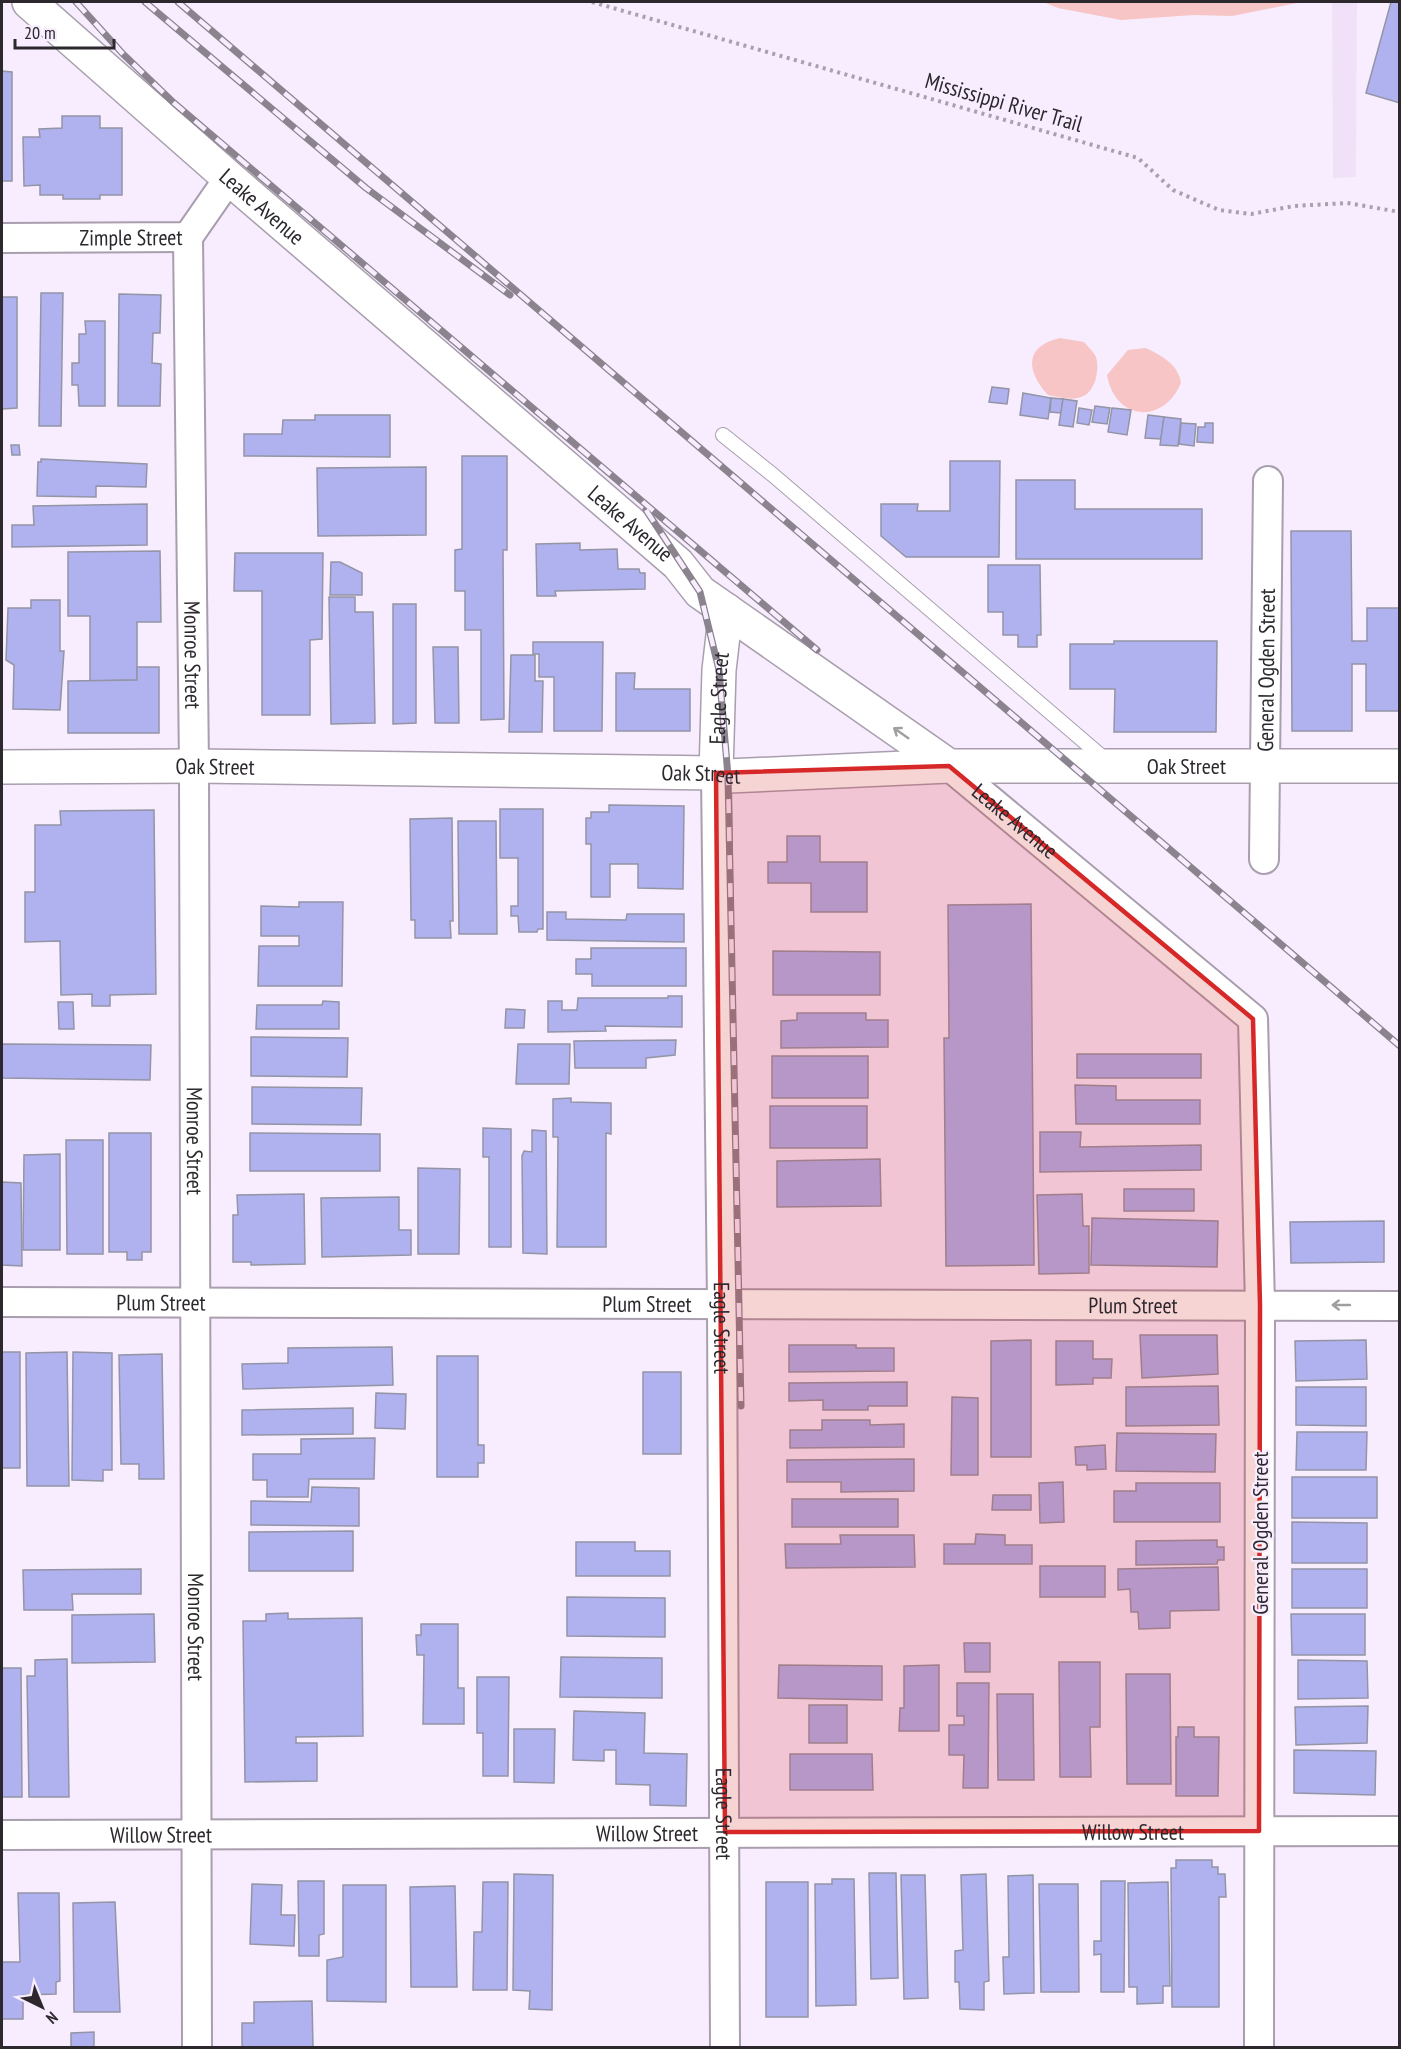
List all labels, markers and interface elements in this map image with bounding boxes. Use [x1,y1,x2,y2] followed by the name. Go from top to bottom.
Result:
[15,12,114,50] scale bar
[24,21,56,44] text: 20 m
[922,66,1087,138] street label: Mississippi River Trail
[214,162,310,251] street label: Leake Avenue
[79,223,183,252] street label: Zimple Street
[582,479,679,568] street label: Leake Avenue
[1251,588,1281,752] street label: General Ogden Street
[178,601,207,709] street label: Monroe Street
[703,650,735,745] street label: Eagle Street
[893,727,910,739] one-way arrow
[175,752,255,781] street label: Oak Street
[1147,752,1226,780] street label: Oak Street
[661,758,741,790] street label: Oak Street
[966,777,1064,865] street label: Leake Avenue
[181,1087,209,1195] street label: Monroe Street
[708,1282,736,1374] street label: Eagle Street
[116,1288,206,1317] street label: Plum Street
[602,1290,692,1318] street label: Plum Street
[1088,1291,1178,1319] street label: Plum Street
[1332,1299,1352,1311] one-way arrow
[1246,1451,1274,1615] street label: General Ogden Street
[182,1573,210,1681] street label: Monroe Street
[710,1768,738,1860] street label: Eagle Street
[1082,1818,1184,1846] street label: Willow Street
[596,1819,698,1847] street label: Willow Street
[110,1820,212,1849] street label: Willow Street
[12,1977,72,2037] north arrow
[42,2008,62,2028] text: N

